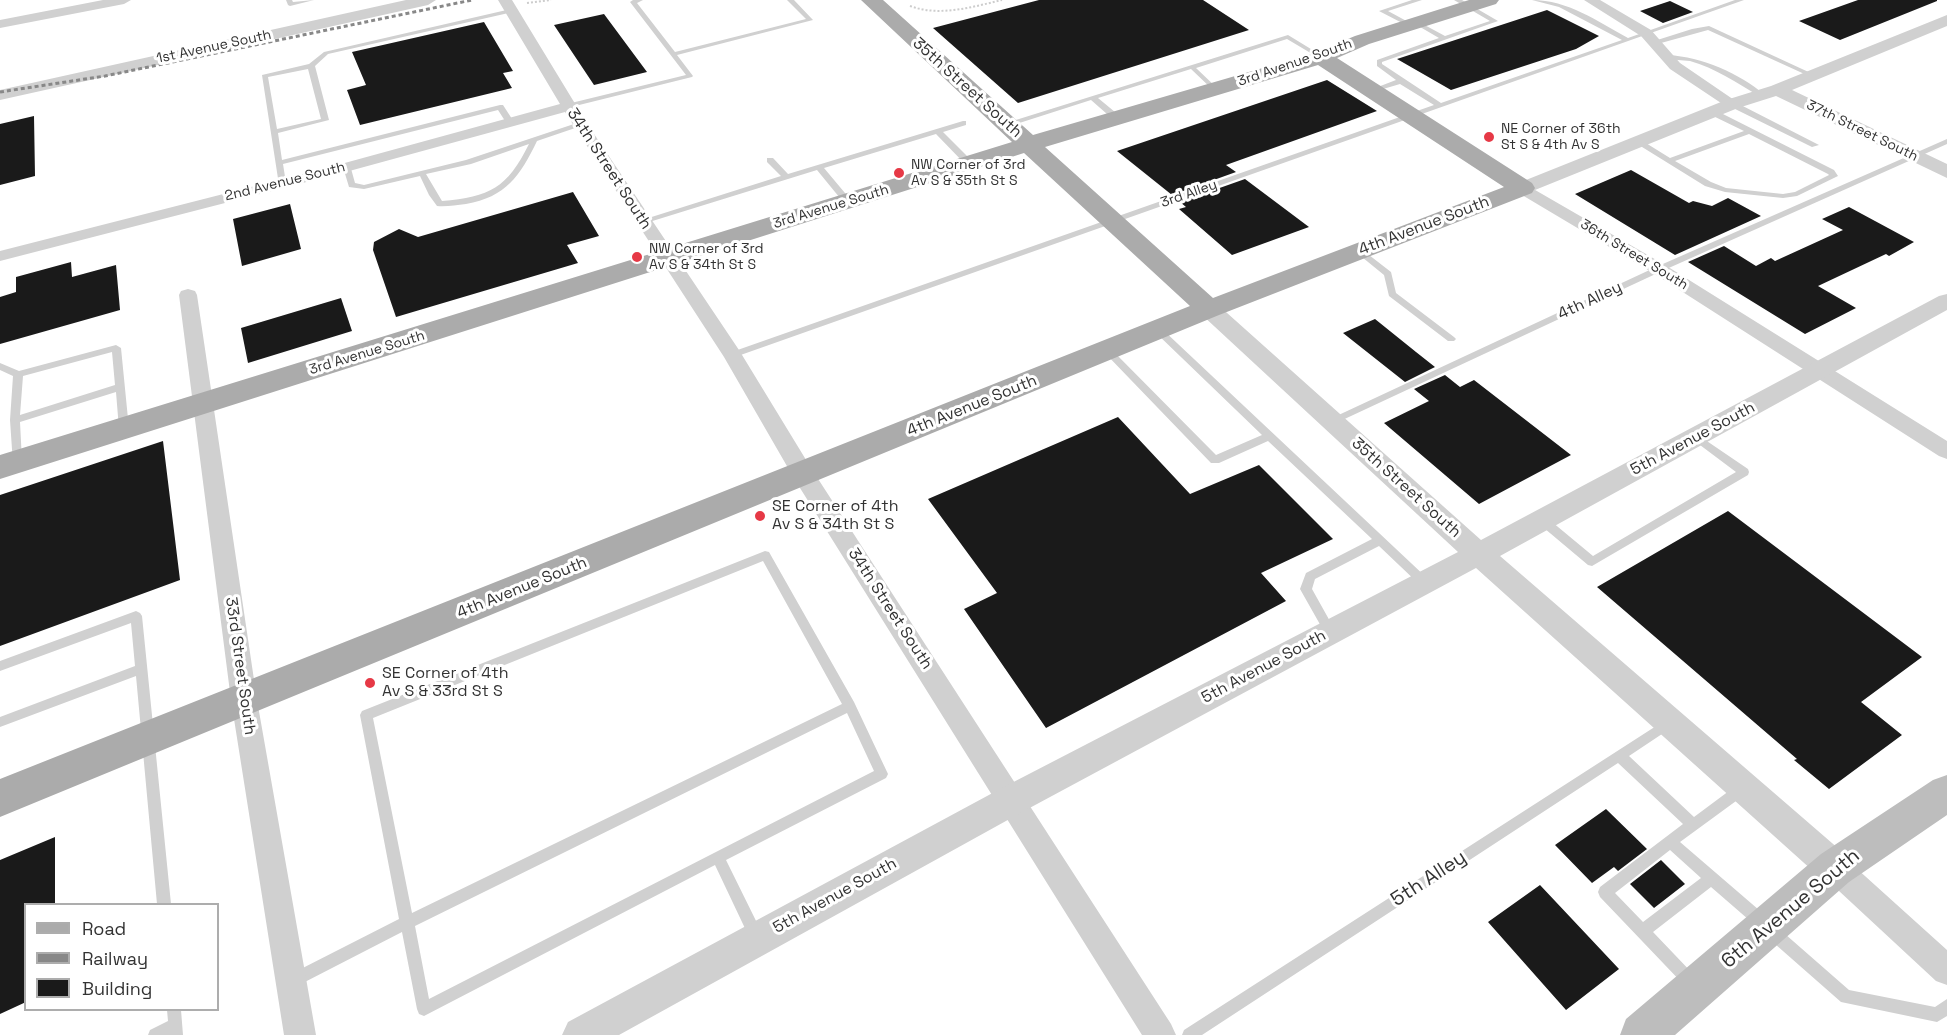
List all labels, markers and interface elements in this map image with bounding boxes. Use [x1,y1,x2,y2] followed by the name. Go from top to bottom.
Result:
[155,27,273,67] street label: 1st Avenue South
[908,34,1026,142] street label: 35th Street South
[1236,36,1354,90] street label: 3rd Avenue South
[1803,97,1921,165] street label: 37th Street South
[563,105,655,233] street label: 34th Street South
[1501,121,1621,154] place label: NE Corner of 36th St S & 4th Av S
[1482,130,1496,144] marker: NE Corner of 36th St S & 4th Av S
[911,157,1025,190] place label: NW Corner of 3rd Av S & 35th St S
[223,159,347,205] street label: 2nd Avenue South
[892,166,906,180] marker: NW Corner of 3rd Av S & 35th St S
[1159,177,1219,211] street label: 3rd Alley
[771,181,891,233] street label: 3rd Avenue South
[1356,192,1492,260] street label: 4th Avenue South
[1577,216,1691,294] street label: 36th Street South
[649,241,763,274] place label: NW Corner of 3rd Av S & 34th St S
[630,250,644,264] marker: NW Corner of 3rd Av S & 34th St S
[1555,278,1625,324] street label: 4th Alley
[307,327,427,379] street label: 3rd Avenue South
[904,371,1040,441] street label: 4th Avenue South
[1628,398,1758,480] street label: 5th Avenue South
[1347,434,1465,542] street label: 35th Street South
[772,497,898,535] place label: SE Corner of 4th Av S & 34th St S
[753,509,767,523] marker: SE Corner of 4th Av S & 34th St S
[844,545,936,673] street label: 34th Street South
[454,553,590,623] street label: 4th Avenue South
[221,596,259,736] street label: 33rd Street South
[1199,626,1329,708] street label: 5th Avenue South
[382,664,508,702] place label: SE Corner of 4th Av S & 33rd St S
[363,676,377,690] marker: SE Corner of 4th Av S & 33rd St S
[1717,844,1865,974] street label: 6th Avenue South
[1387,846,1471,912] street label: 5th Alley
[770,854,900,938] street label: 5th Avenue South
[24,903,219,1011] legend
[82,917,126,940] text: Road
[82,947,148,970] text: Railway
[82,977,152,1000] text: Building

